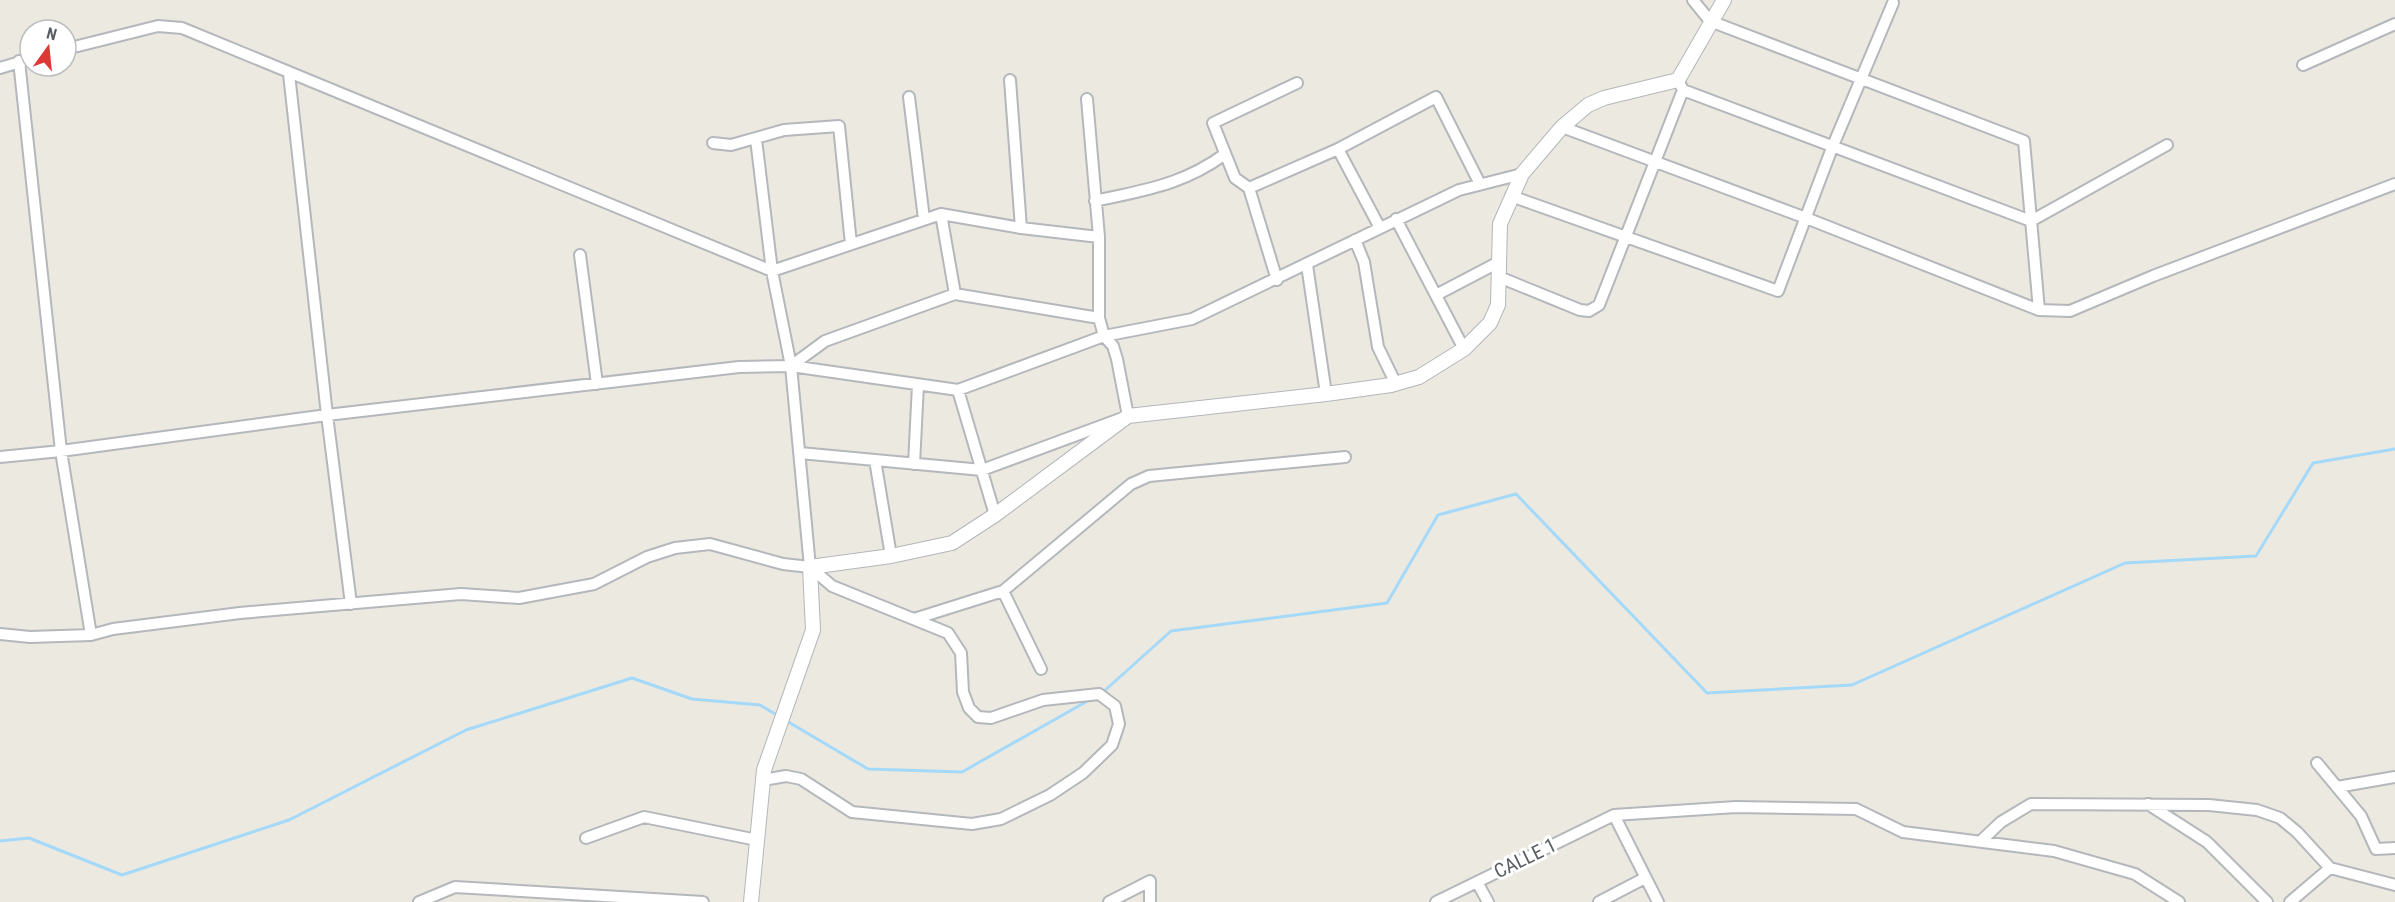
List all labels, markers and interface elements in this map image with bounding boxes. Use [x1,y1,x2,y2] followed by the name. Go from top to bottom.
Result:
[18,18,78,78] north arrow
[45,24,59,44] text: N
[1490,833,1560,883] street label: CALLE 1

